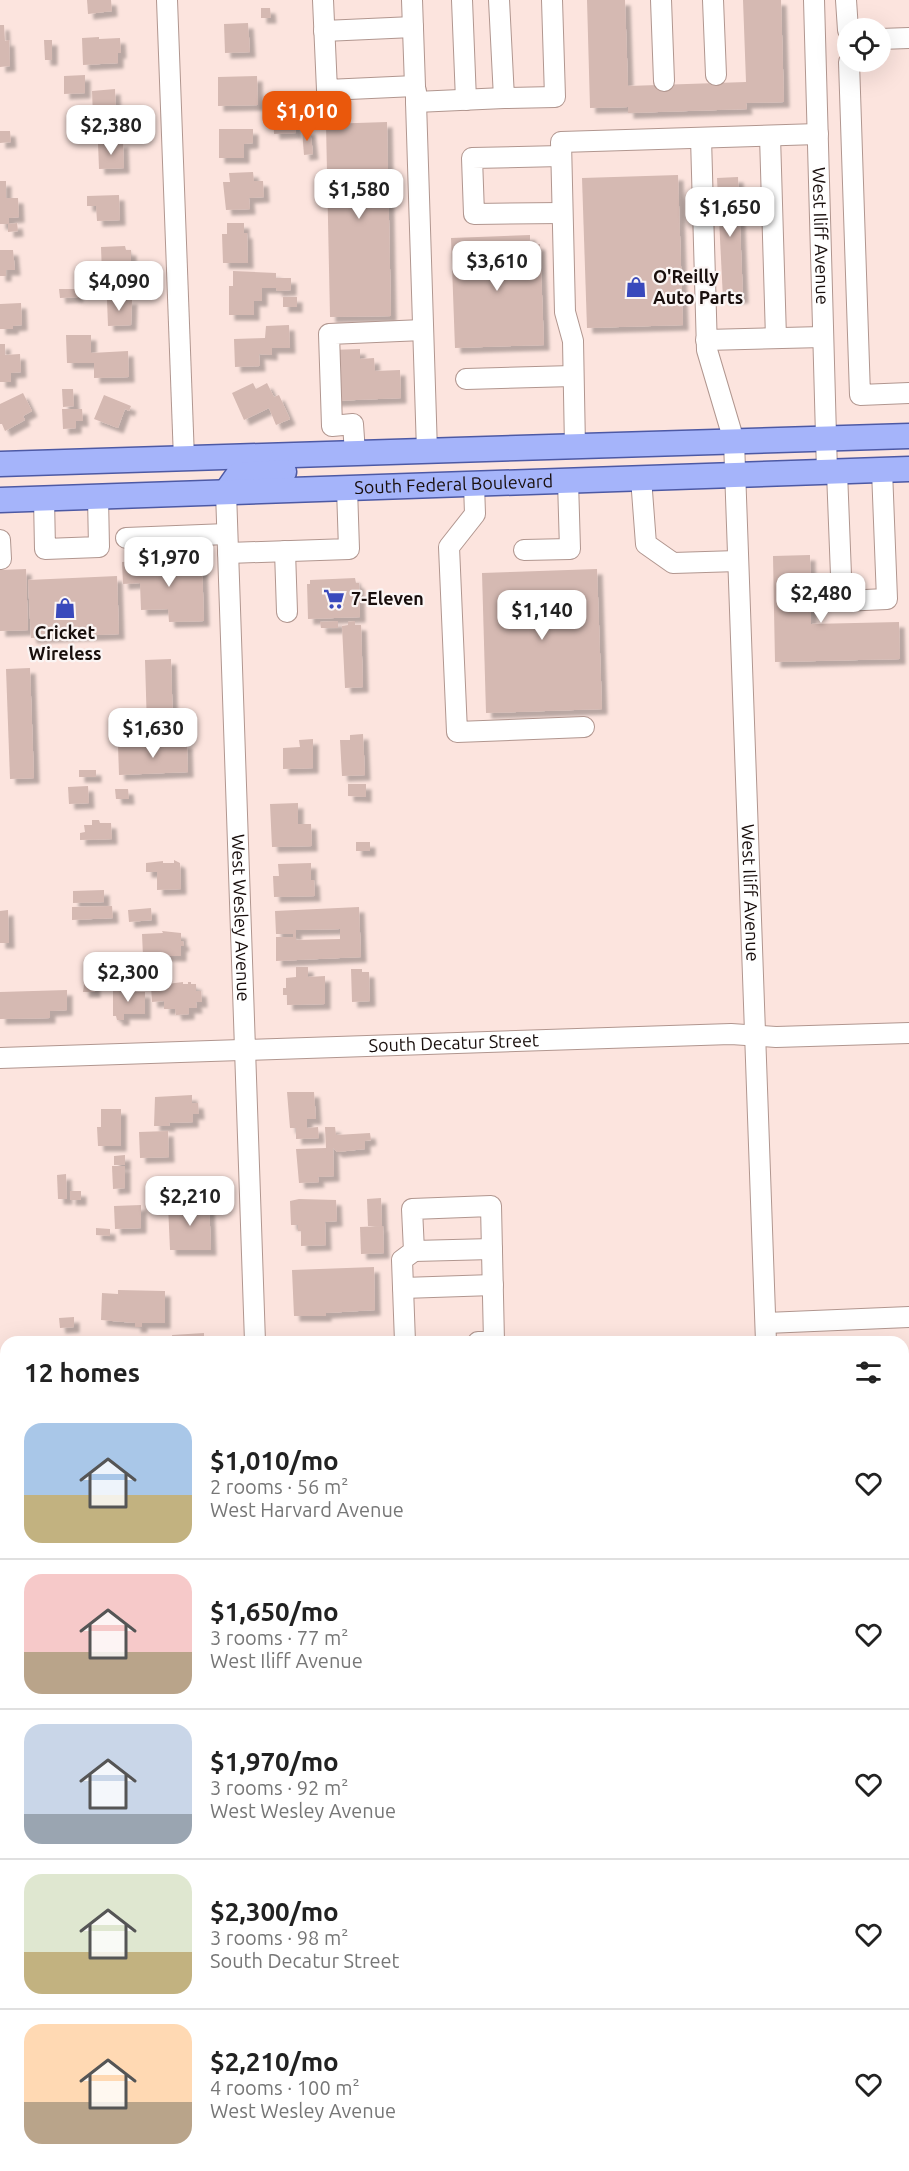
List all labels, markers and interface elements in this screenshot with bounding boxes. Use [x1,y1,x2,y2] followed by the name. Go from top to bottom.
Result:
[837,18,891,72] map controls
[837,18,891,72] button: locate
[258,91,356,142] pin: $1,010
[276,99,338,122] text: $1,010
[62,105,160,156] pin: $2,380
[80,113,142,136] text: $2,380
[810,167,833,305] street label: West Iliff Avenue
[310,169,408,220] pin: $1,580
[328,177,390,200] text: $1,580
[681,187,779,238] pin: $1,650
[699,195,761,218] text: $1,650
[448,241,546,292] pin: $3,610
[466,249,528,272] text: $3,610
[70,261,168,312] pin: $4,090
[653,266,743,307] place label: O'Reilly Auto Parts
[88,269,150,292] text: $4,090
[624,275,648,299] shop icon: O'Reilly Auto Parts
[354,470,553,497] street label: South Federal Boulevard
[120,537,218,588] pin: $1,970
[138,545,200,568] text: $1,970
[772,573,870,624] pin: $2,480
[790,581,852,604] text: $2,480
[322,587,346,611] supermarket icon: 7-Eleven
[351,588,424,608] place label: 7-Eleven
[493,590,591,641] pin: $1,140
[53,596,77,620] shop icon: Cricket Wireless
[511,598,573,621] text: $1,140
[28,622,102,663] place label: Cricket Wireless
[104,708,202,759] pin: $1,630
[122,716,184,739] text: $1,630
[739,824,763,962] street label: West Iliff Avenue
[229,834,254,1002] street label: West Wesley Avenue
[79,952,177,1003] pin: $2,300
[97,960,159,983] text: $2,300
[368,1029,539,1055] street label: South Decatur Street
[141,1176,239,1227] pin: $2,210
[159,1184,221,1207] text: $2,210
[852,1356,885,1389] icon: filters
[24,1358,140,1387] text: 12 homes
[210,1446,339,1475] text: $1,010/mo
[72,1447,144,1519] icon: home
[852,1467,885,1500] icon: heart
[210,1475,348,1498] text: 2 rooms · 56 m²
[210,1498,404,1521] text: West Harvard Avenue
[210,1597,339,1626] text: $1,650/mo
[72,1598,144,1670] icon: home
[852,1618,885,1651] icon: heart
[210,1626,348,1649] text: 3 rooms · 77 m²
[210,1649,363,1672] text: West Iliff Avenue
[210,1747,339,1776] text: $1,970/mo
[72,1748,144,1820] icon: home
[852,1768,885,1801] icon: heart
[210,1776,348,1799] text: 3 rooms · 92 m²
[210,1799,396,1822] text: West Wesley Avenue
[210,1897,339,1926] text: $2,300/mo
[72,1898,144,1970] icon: home
[852,1918,885,1951] icon: heart
[210,1926,348,1949] text: 3 rooms · 98 m²
[210,1949,399,1972] text: South Decatur Street
[210,2047,339,2076] text: $2,210/mo
[72,2048,144,2120] icon: home
[852,2068,885,2101] icon: heart
[210,2076,360,2099] text: 4 rooms · 100 m²
[210,2099,396,2122] text: West Wesley Avenue

